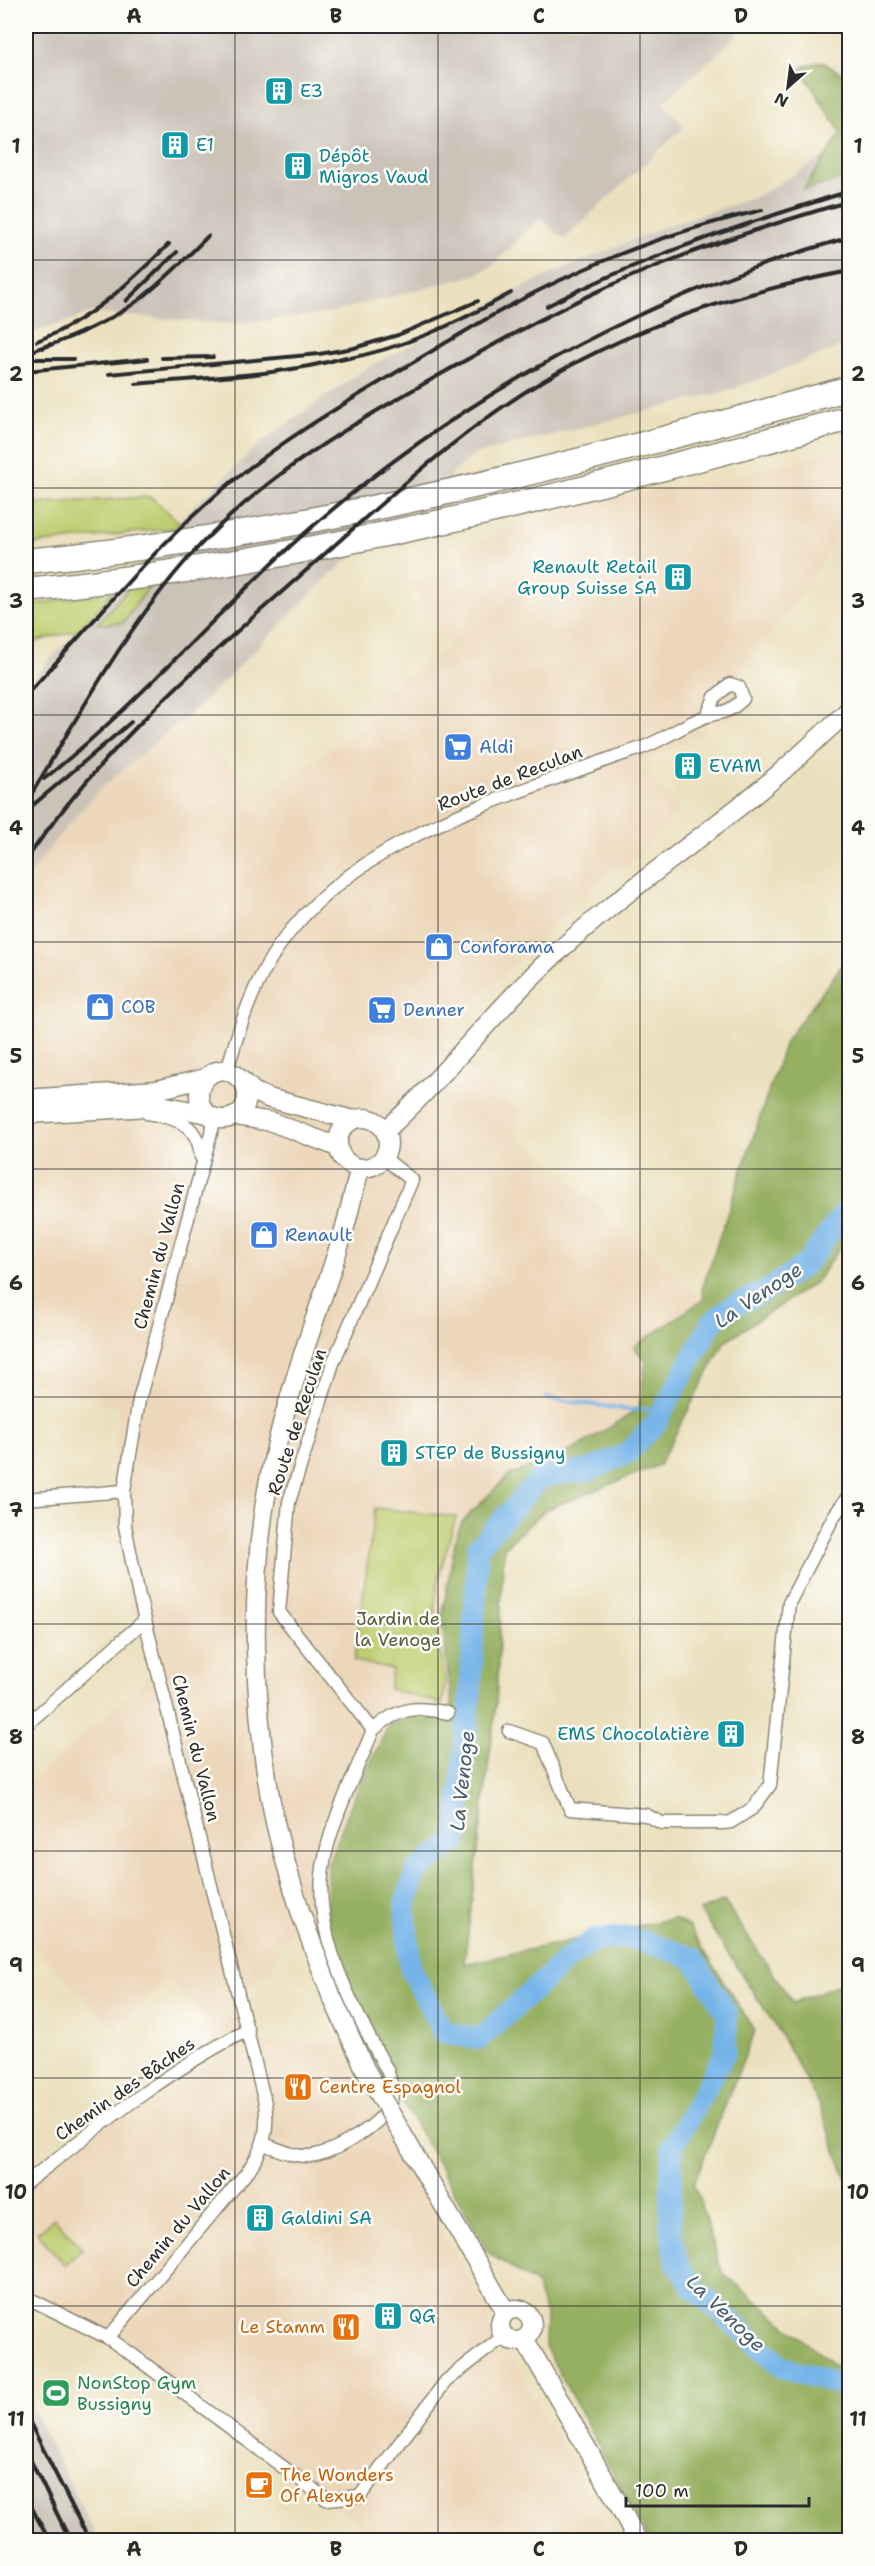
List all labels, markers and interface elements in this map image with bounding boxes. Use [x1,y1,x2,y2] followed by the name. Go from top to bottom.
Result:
[126,3,142,29] text: A
[330,3,342,29] text: B
[533,3,545,29] text: C
[734,3,748,29] text: D
[758,57,818,117] north arrow
[263,75,295,107] building icon: E3
[300,79,323,103] place label: E3
[771,88,792,112] text: N
[159,129,191,161] building icon: E1
[11,133,21,159] text: 1
[196,133,214,157] place label: E1
[853,133,863,159] text: 1
[319,144,428,189] place label: Dépôt Migros Vaud
[282,150,314,182] building icon: Dépôt Migros Vaud
[9,361,23,387] text: 2
[851,361,865,387] text: 2
[517,555,658,600] place label: Renault Retail Group Suisse SA
[662,561,694,593] building icon: Renault Retail Group Suisse SA
[9,588,23,614] text: 3
[851,588,865,614] text: 3
[442,731,474,763] supermarket icon: Aldi
[479,735,514,759] place label: Aldi
[434,739,586,817] street label: Route de Reculan
[672,750,704,782] building icon: EVAM
[709,754,761,778] place label: EVAM
[9,815,23,841] text: 4
[851,815,865,841] text: 4
[423,931,455,963] shop icon: Conforama
[460,935,554,959] place label: Conforama
[84,991,116,1023] shop icon: COB
[366,994,398,1026] supermarket icon: Denner
[121,995,155,1019] place label: COB
[403,998,465,1022] place label: Denner
[10,1043,22,1069] text: 5
[852,1043,864,1069] text: 5
[128,1180,190,1332] street label: Chemin du Vallon
[248,1219,280,1251] shop icon: Renault
[285,1223,353,1247] place label: Renault
[709,1256,807,1334] water label: La Venoge
[9,1270,23,1296] text: 6
[851,1270,865,1296] text: 6
[262,1346,332,1498] street label: Route de Reculan
[378,1437,410,1469] building icon: STEP de Bussigny
[415,1441,565,1465] place label: STEP de Bussigny
[9,1497,23,1523] text: 7
[851,1497,865,1523] text: 7
[355,1607,441,1652] park label: Jardin de la Venoge
[166,1672,226,1824] street label: Chemin du Vallon
[715,1718,747,1750] building icon: EMS Chocolatière
[557,1722,710,1746] place label: EMS Chocolatière
[9,1724,23,1750] text: 8
[851,1724,865,1750] text: 8
[444,1730,480,1832] water label: La Venoge
[9,1952,23,1978] text: 9
[851,1952,865,1978] text: 9
[50,2032,200,2146] street label: Chemin des Bâches
[282,2071,314,2103] restaurant icon: Centre Espagnol
[319,2075,462,2099] place label: Centre Espagnol
[120,2161,236,2293] street label: Chemin du Vallon
[5,2179,27,2205] text: 10
[847,2179,869,2205] text: 10
[244,2202,276,2234] building icon: Galdini SA
[281,2206,372,2230] place label: Galdini SA
[681,2269,771,2357] water label: La Venoge
[372,2300,404,2332] building icon: QG
[409,2304,436,2328] place label: QG
[330,2311,362,2343] restaurant icon: Le Stamm
[240,2315,325,2339] place label: Le Stamm
[77,2371,196,2416] place label: NonStop Gym Bussigny
[40,2377,72,2409] sports icon: NonStop Gym Bussigny
[7,2406,25,2432] text: 11
[849,2406,867,2432] text: 11
[280,2463,394,2508] place label: The Wonders Of Alexya
[243,2469,275,2501] cafe icon: The Wonders Of Alexya
[626,2470,809,2508] scale bar
[635,2479,689,2503] text: 100 m
[126,2536,142,2562] text: A
[330,2536,342,2562] text: B
[533,2536,545,2562] text: C
[734,2536,748,2562] text: D

